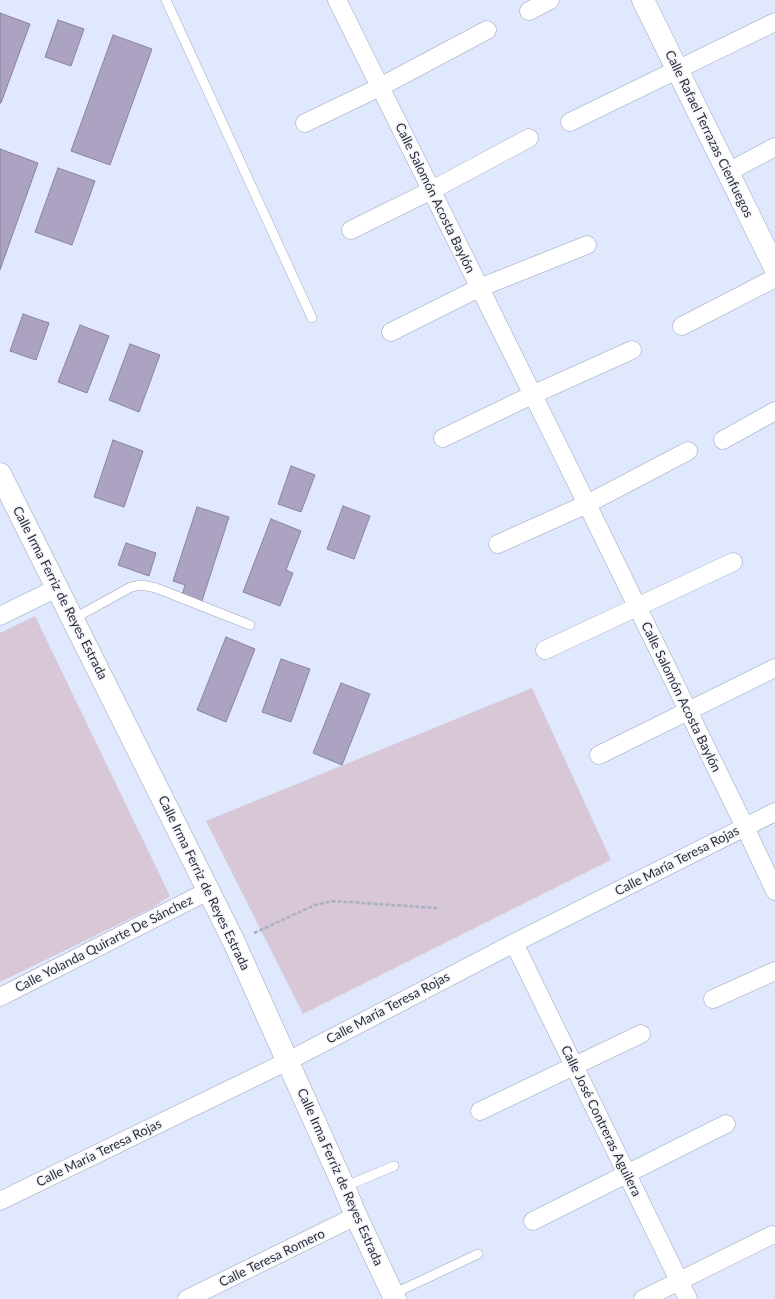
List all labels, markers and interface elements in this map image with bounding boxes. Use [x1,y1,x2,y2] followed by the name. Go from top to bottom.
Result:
[662,48,756,220] street label: Calle Rafael Terrazas Cienfuegos
[392,120,478,276] street label: Calle Salomón Acosta Baylón
[9,504,111,682] street label: Calle Irma Ferriz de Reyes Estrada
[638,619,724,775] street label: Calle Salomón Acosta Baylón
[155,793,253,973] street label: Calle Irma Ferriz de Reyes Estrada
[612,823,742,899] street label: Calle María Teresa Rojas
[12,892,196,996] street label: Calle Yolanda Quirarte De Sánchez
[324,969,452,1047] street label: Calle María Teresa Rojas
[558,1043,644,1199] street label: Calle José Contreras Aguilera
[294,1086,386,1268] street label: Calle Irma Ferriz de Reyes Estrada
[34,1116,164,1190] street label: Calle María Teresa Rojas
[217,1226,327,1290] street label: Calle Teresa Romero

